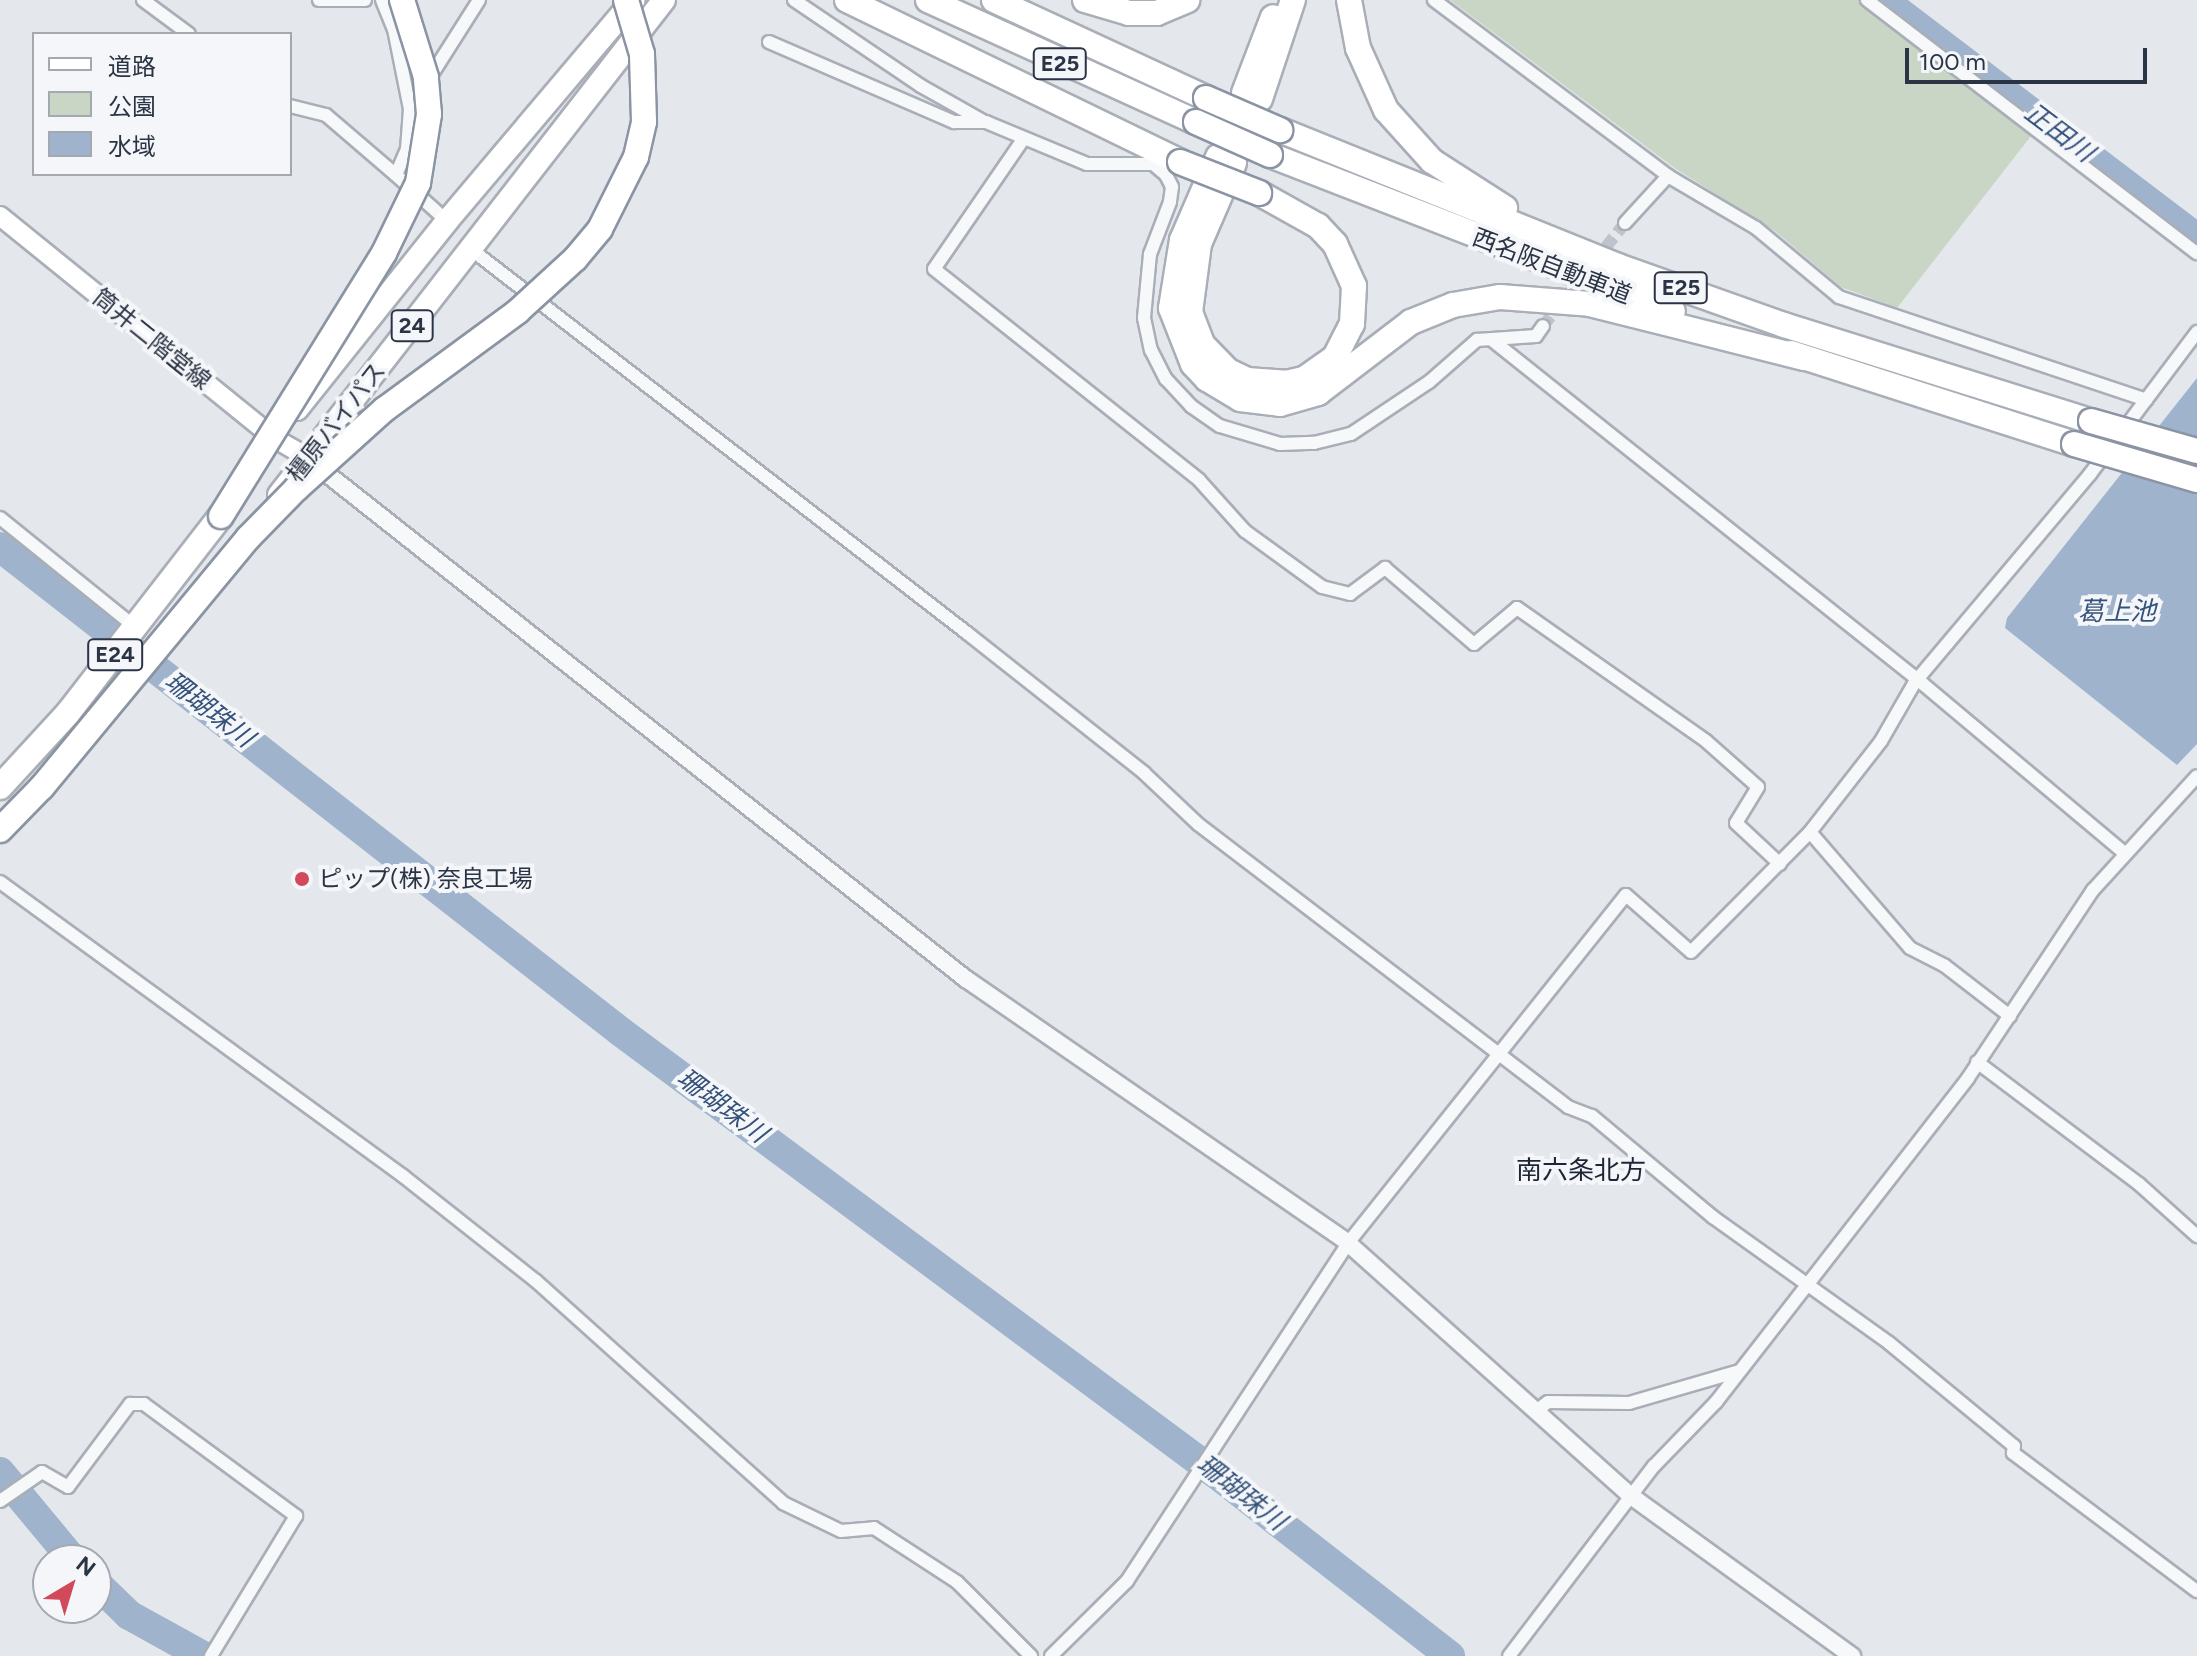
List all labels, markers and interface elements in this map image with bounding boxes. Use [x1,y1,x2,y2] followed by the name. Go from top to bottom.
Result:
[32,32,292,176] legend
[1909,32,2151,82] scale bar
[1032,46,1088,82] road number: E25
[1919,47,1986,76] text: 100 m
[108,52,156,81] text: 道路
[108,92,156,121] text: 公園
[2018,97,2100,169] water label: 正田川
[108,132,156,161] text: 水域
[1468,222,1636,310] street label: 西名阪自動車道
[1653,270,1709,306] road number: E25
[87,282,217,396] street label: 筒井二階堂線
[390,308,434,344] road number: 24
[280,356,392,488] street label: 橿原バイパス
[2078,596,2156,628] water label: 葛上池
[87,637,143,673] road number: E24
[158,666,260,754] water label: 珊瑚珠川
[318,865,533,893] place label: ピップ(株) 奈良工場
[293,870,311,888] marker: ピップ(株) 奈良工場
[671,1062,773,1150] water label: 珊瑚珠川
[1516,1155,1646,1187] district label: 南六条北方
[1190,1449,1292,1537] water label: 珊瑚珠川
[32,1544,112,1624] north arrow
[71,1550,101,1582] text: N

